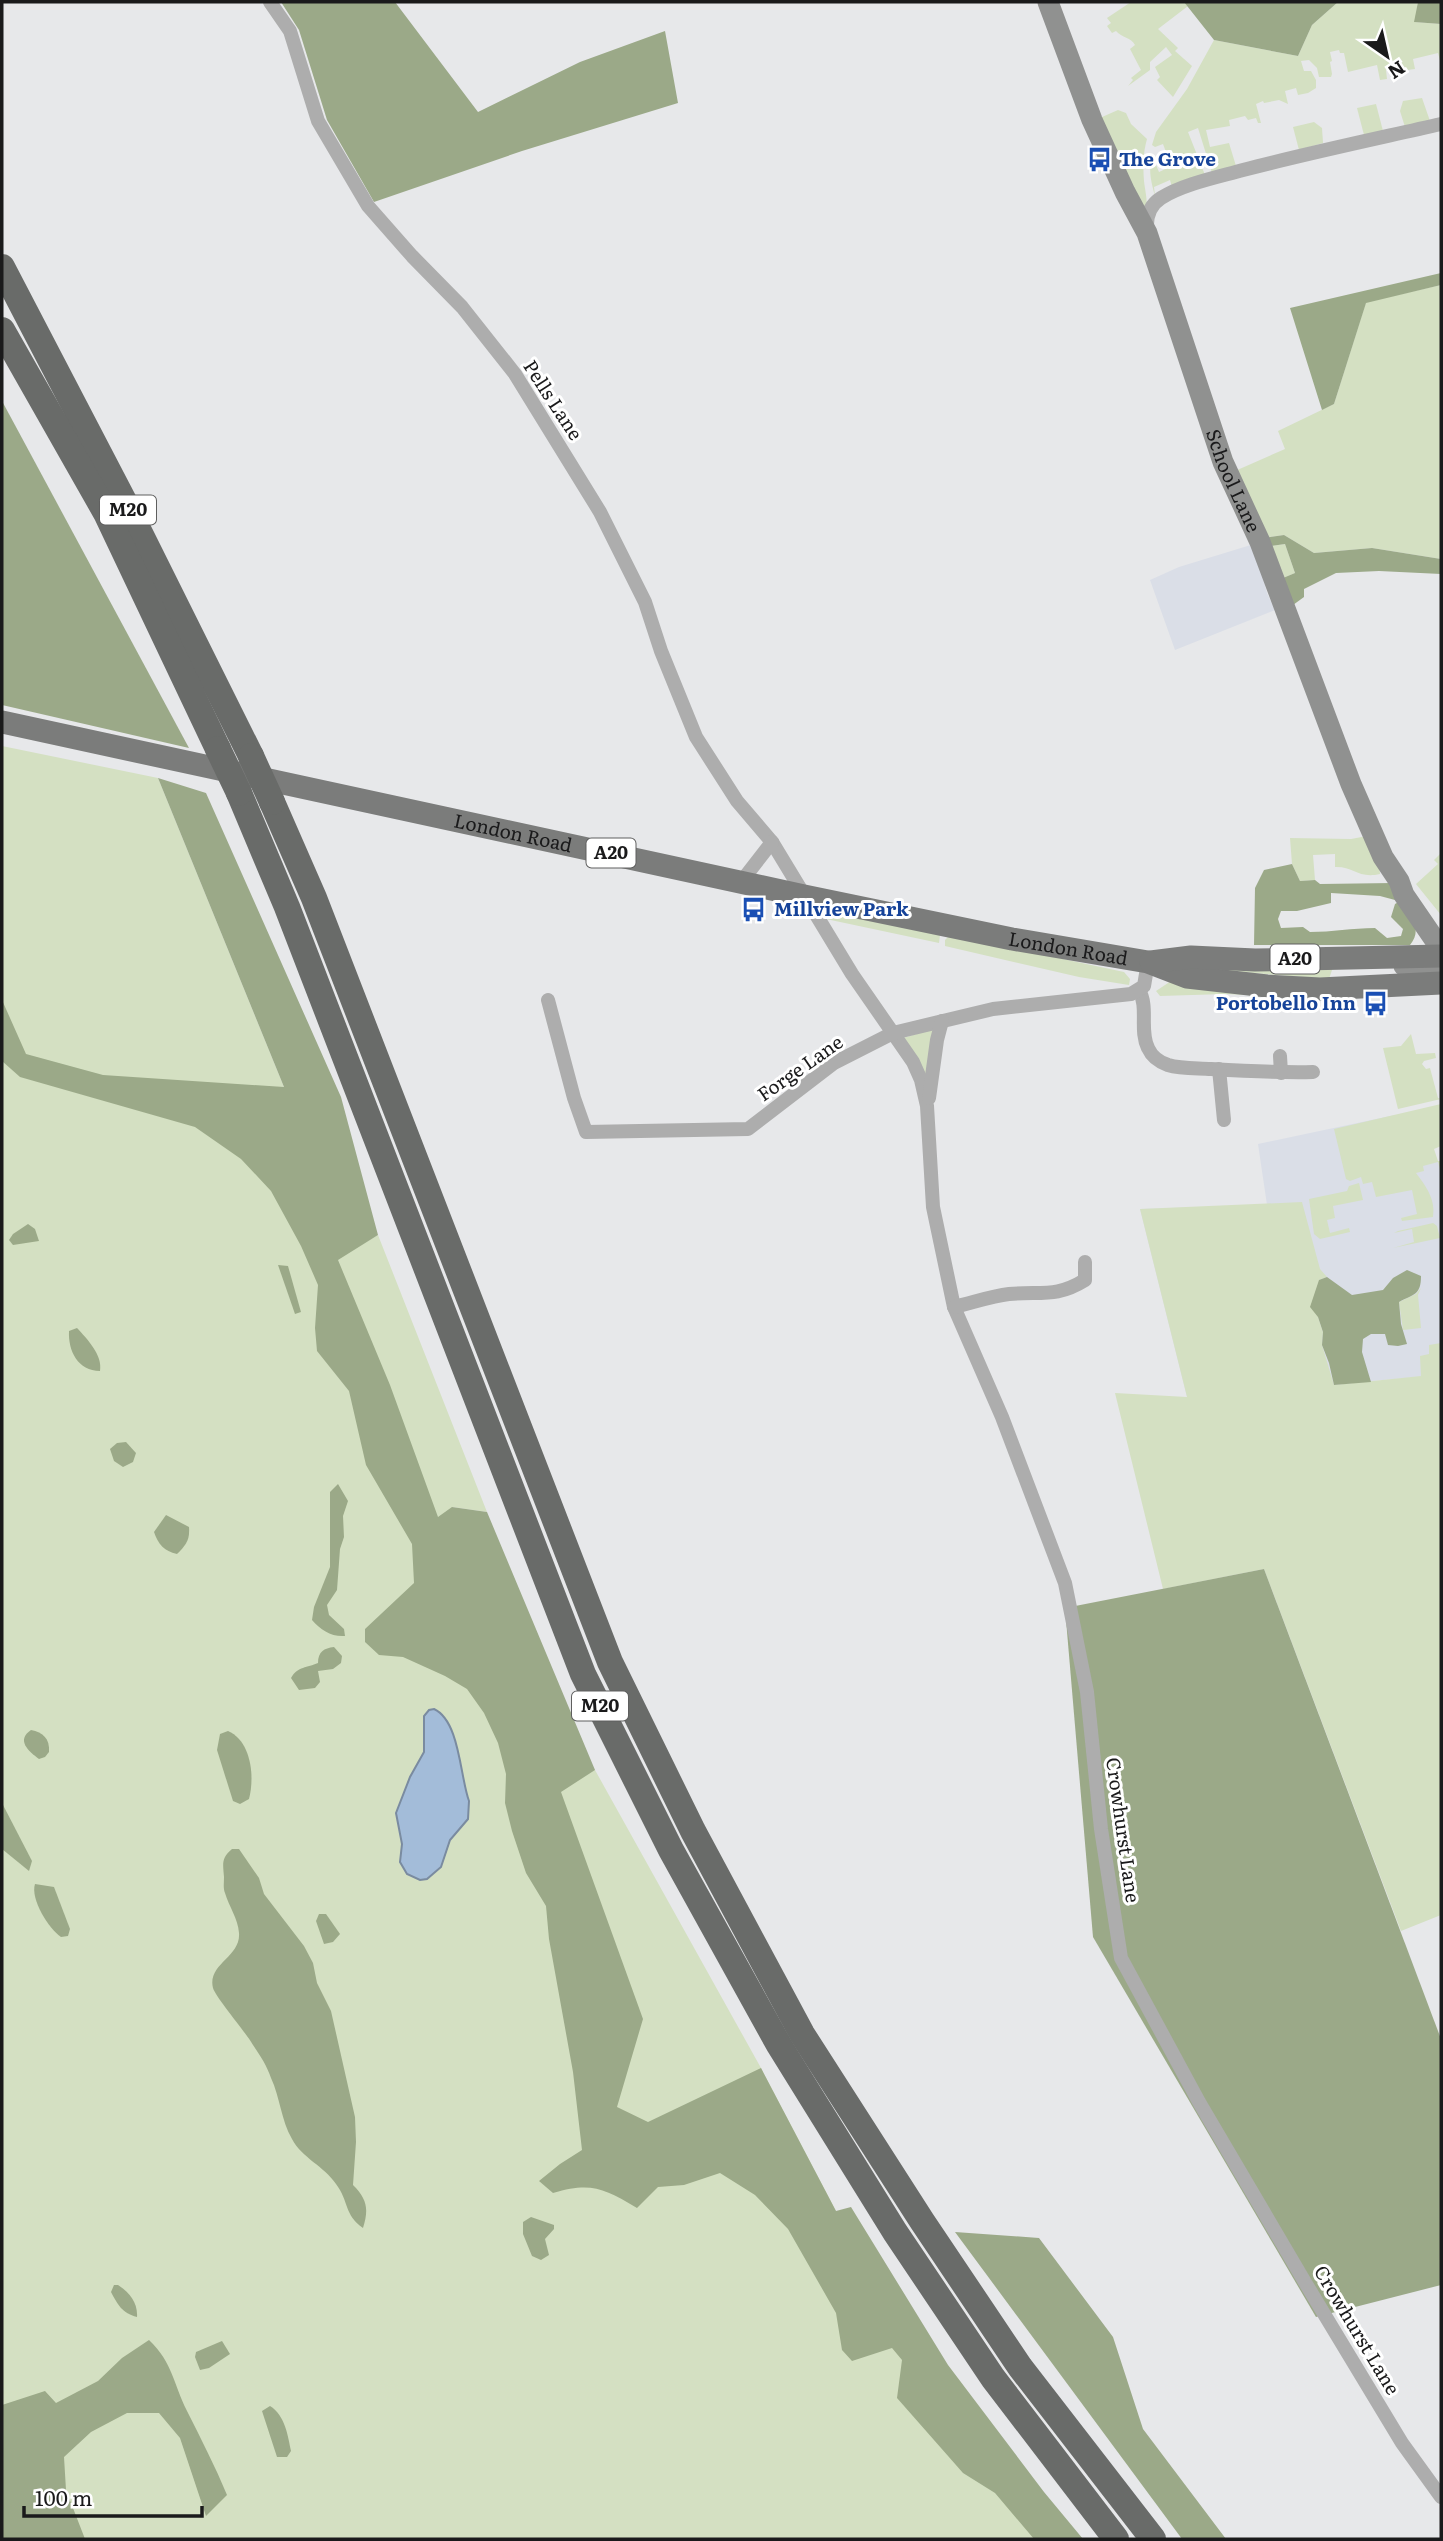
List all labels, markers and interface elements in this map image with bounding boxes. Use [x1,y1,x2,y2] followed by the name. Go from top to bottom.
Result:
[1352,21,1422,91] north arrow
[1383,55,1412,87] text: N
[1119,144,1216,172] place label: The Grove
[1085,145,1113,173] bus stop icon: The Grove
[517,354,590,445] street label: Pells Lane
[1200,425,1269,537] street label: School Lane
[100,496,156,524] road number: M20
[451,805,576,858] street label: London Road
[586,838,636,868] road number: A20
[774,894,909,922] place label: Millview Park
[740,895,768,923] bus stop icon: Millview Park
[1007,924,1130,971] street label: London Road
[1270,944,1320,974] road number: A20
[1216,988,1356,1016] place label: Portobello Inn
[1362,989,1390,1017] bus stop icon: Portobello Inn
[751,1027,848,1107] street label: Forge Lane
[572,1692,628,1721] road number: M20
[1100,1755,1148,1904] street label: Crowhurst Lane
[1308,2259,1408,2400] street label: Crowhurst Lane
[24,2474,203,2518] scale bar
[35,2481,92,2512] text: 100 m

